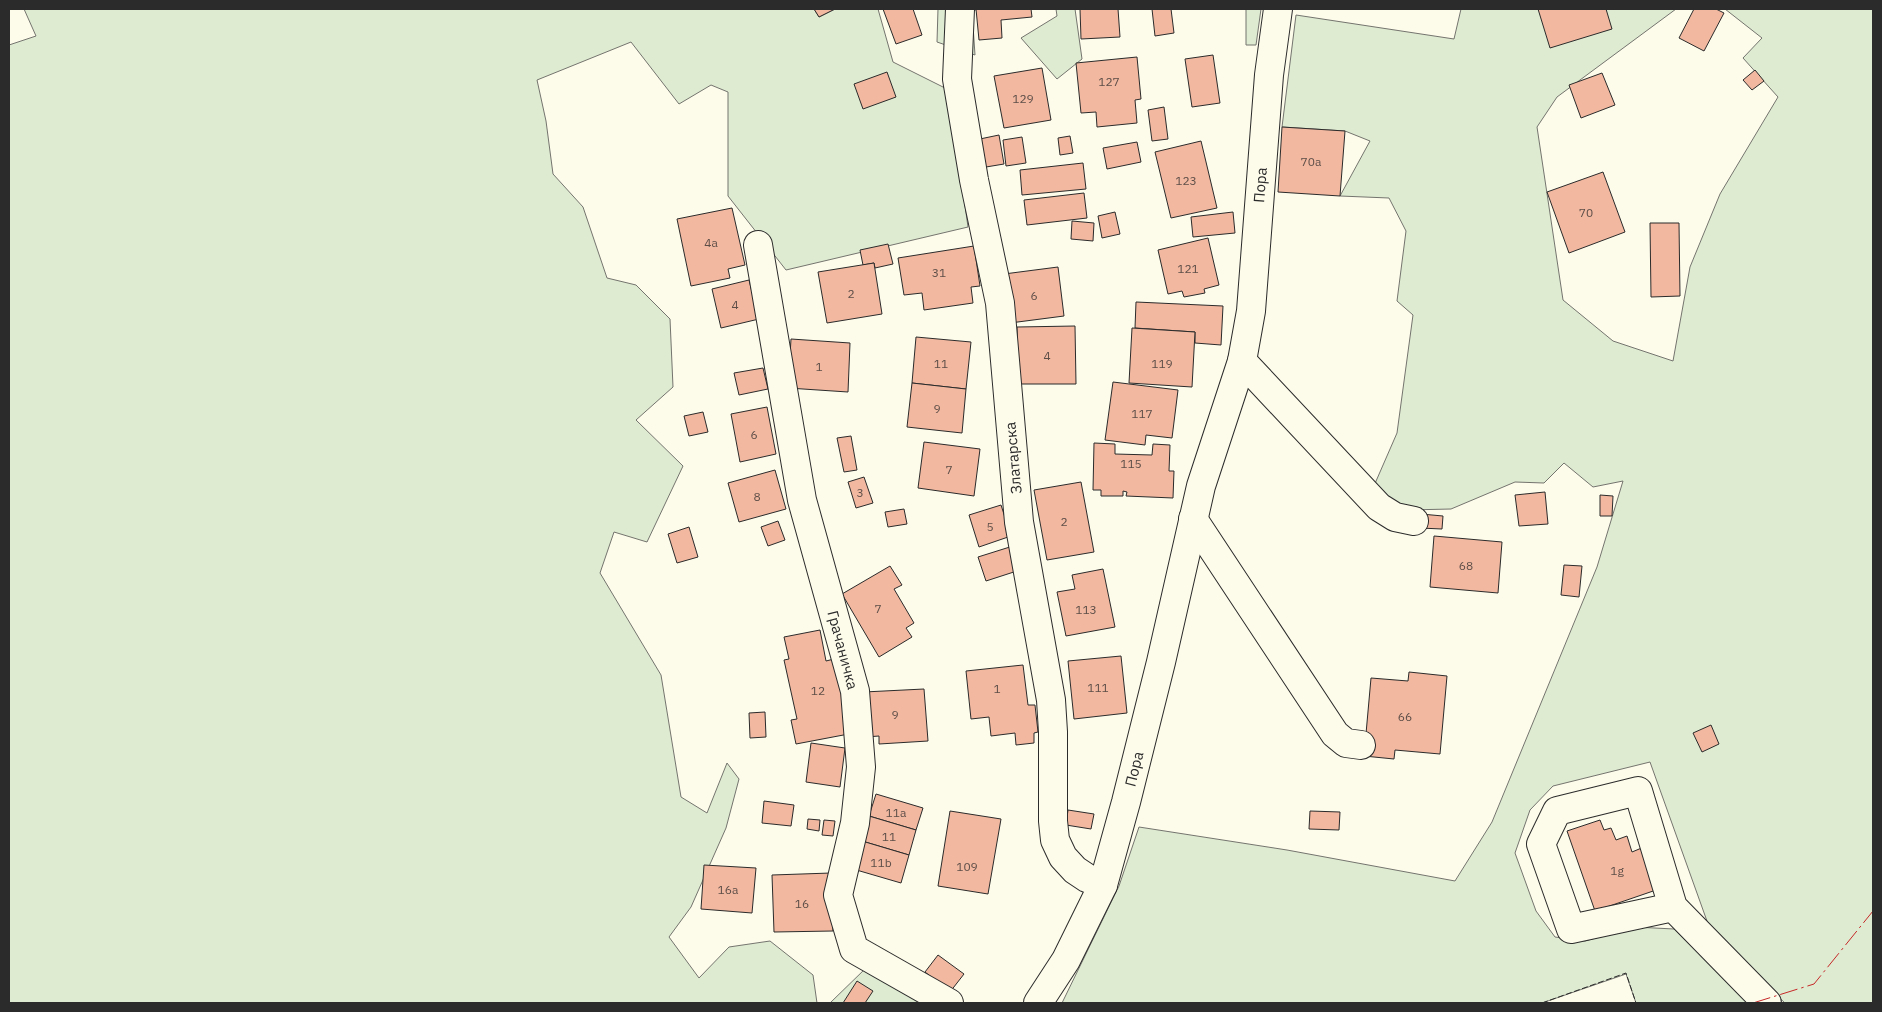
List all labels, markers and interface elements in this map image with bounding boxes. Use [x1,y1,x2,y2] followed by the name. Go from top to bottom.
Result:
[1098,74,1120,89] house number: 127
[1012,91,1034,106] house number: 129
[1301,154,1322,169] house number: 70a
[1249,166,1271,204] street label: Пора
[1175,173,1197,188] house number: 123
[1579,205,1593,220] house number: 70
[704,235,718,250] house number: 4a
[1177,261,1199,276] house number: 121
[932,265,946,280] house number: 31
[847,286,855,301] house number: 2
[1030,288,1038,303] house number: 6
[731,297,739,312] house number: 4
[1043,348,1051,363] house number: 4
[934,356,948,371] house number: 11
[1151,356,1173,371] house number: 119
[815,359,823,374] house number: 1
[933,401,941,416] house number: 9
[1131,406,1153,421] house number: 117
[1000,421,1026,495] street label: Златарска
[750,427,758,442] house number: 6
[1120,456,1142,471] house number: 115
[945,462,953,477] house number: 7
[856,485,864,500] house number: 3
[753,489,761,504] house number: 8
[1060,514,1068,529] house number: 2
[986,519,994,534] house number: 5
[1459,558,1473,573] house number: 68
[874,601,882,616] house number: 7
[1075,602,1097,617] house number: 113
[823,608,863,692] street label: Грачаничка
[1087,680,1109,695] house number: 111
[993,681,1001,696] house number: 1
[811,683,825,698] house number: 12
[891,707,899,722] house number: 9
[1398,709,1412,724] house number: 66
[1120,749,1148,789] street label: Пора
[886,805,907,820] house number: 11a
[882,829,896,844] house number: 11
[870,855,892,870] house number: 11b
[956,859,978,874] house number: 109
[1610,863,1624,878] house number: 1g
[718,882,739,897] house number: 16a
[795,896,809,911] house number: 16

